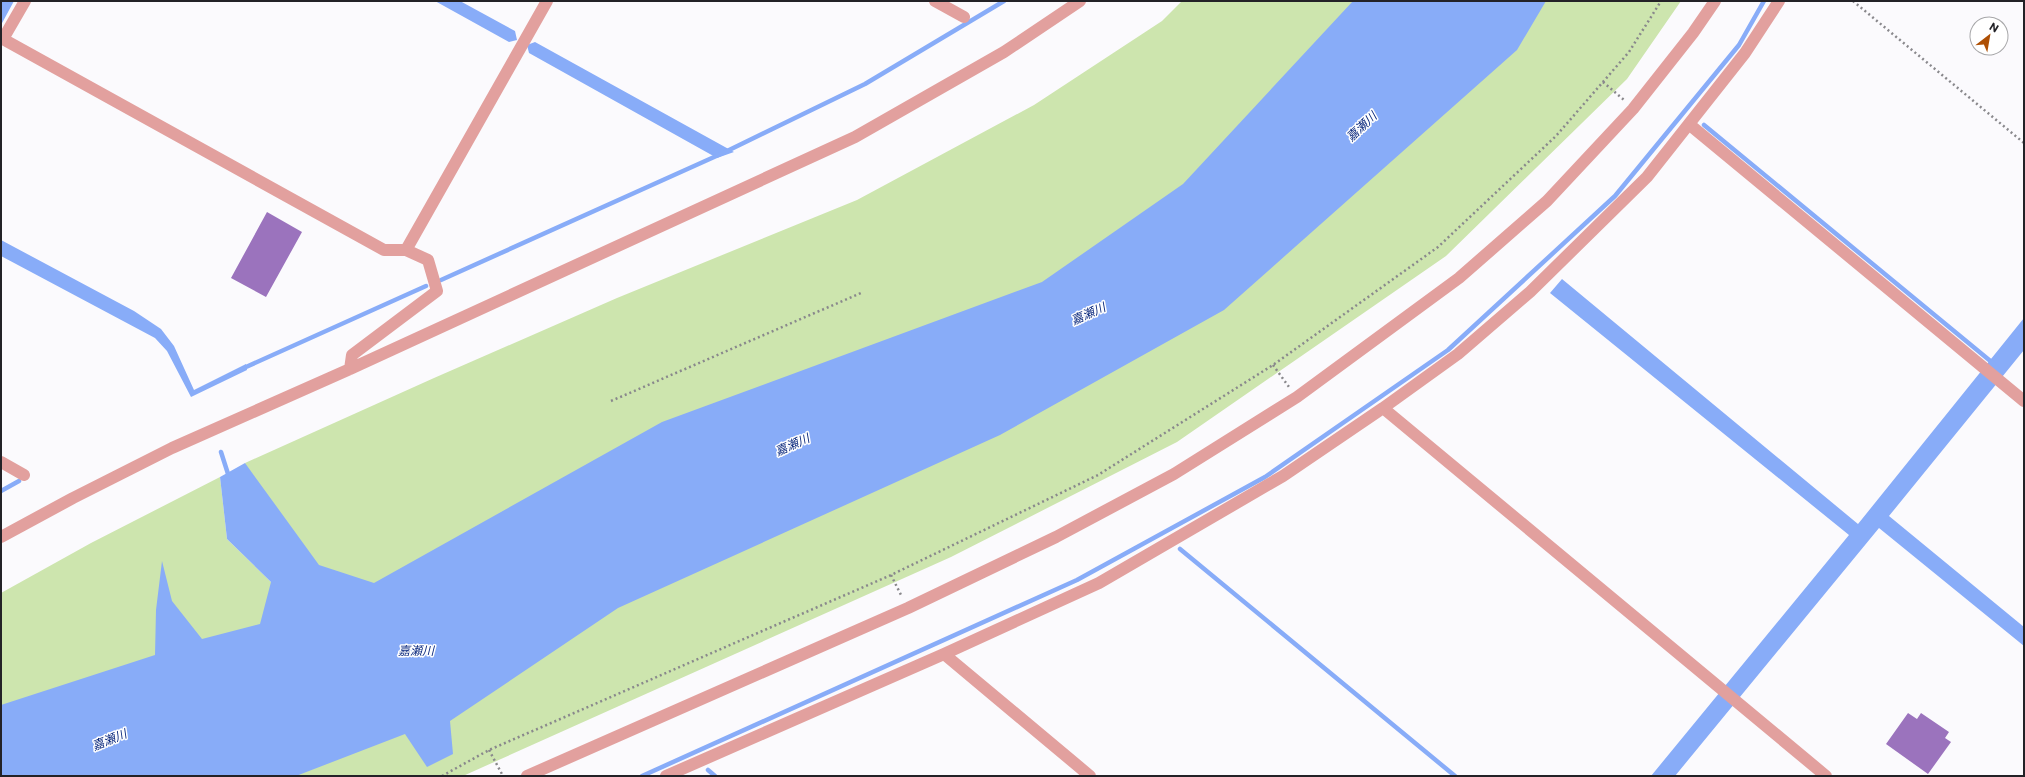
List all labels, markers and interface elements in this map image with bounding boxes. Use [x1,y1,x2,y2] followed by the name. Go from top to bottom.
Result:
[1969,16,2009,56] north arrow
[1988,19,2001,35] text: N
[1343,107,1380,143] water label: 嘉瀬川
[1069,298,1109,327] water label: 嘉瀬川
[773,429,813,458] water label: 嘉瀬川
[398,643,436,657] water label: 嘉瀬川
[90,725,130,752] water label: 嘉瀬川

